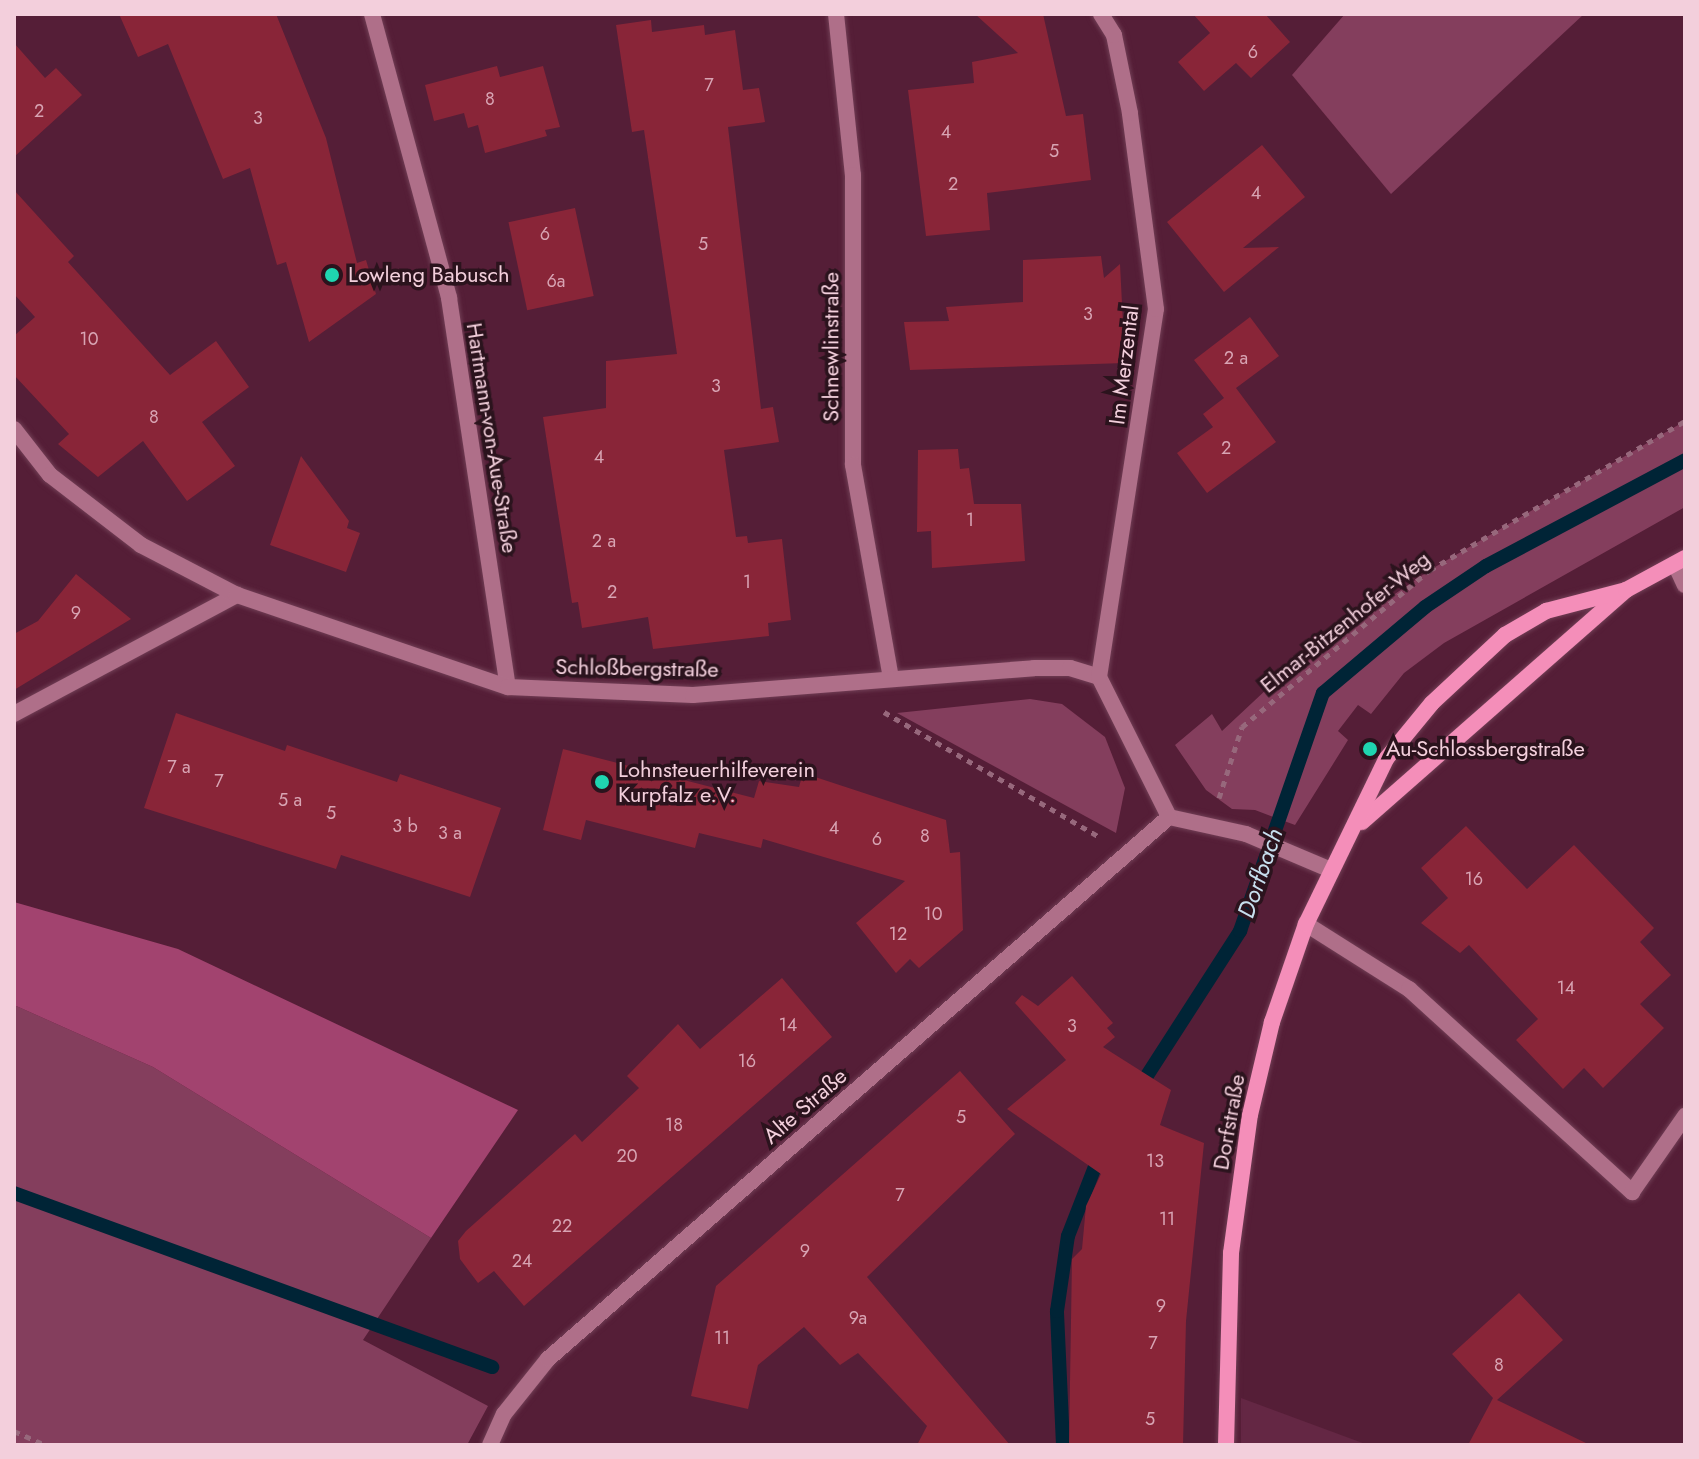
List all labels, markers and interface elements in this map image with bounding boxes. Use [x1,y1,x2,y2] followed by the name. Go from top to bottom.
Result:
[1248,41,1258,63] house number: 6
[704,74,714,96] house number: 7
[485,88,495,110] house number: 8
[34,100,44,122] house number: 2
[253,107,263,129] house number: 3
[941,121,951,143] house number: 4
[1049,140,1059,162] house number: 5
[948,173,958,195] house number: 2
[1251,182,1261,204] house number: 4
[540,223,550,245] house number: 6
[698,233,708,255] house number: 5
[348,262,510,288] place label: Lowleng Babusch
[323,266,341,284] marker: Lowleng Babusch
[546,270,566,292] house number: 6a
[818,272,844,422] street label: Schnewlinstraße
[1083,303,1093,325] house number: 3
[1104,304,1144,426] street label: Im Merzental
[461,321,523,555] street label: Hartmann-von-Aue-Straße
[80,328,98,350] house number: 10
[1224,347,1248,369] house number: 2 a
[711,375,721,397] house number: 3
[149,406,159,428] house number: 8
[1221,437,1231,459] house number: 2
[594,446,604,468] house number: 4
[966,509,974,531] house number: 1
[592,530,616,552] house number: 2 a
[1255,546,1435,698] street label: Elmar-Bitzenhofer-Weg
[743,571,751,593] house number: 1
[607,581,617,603] house number: 2
[71,602,81,624] house number: 9
[555,653,719,683] street label: Schloßbergstraße
[1386,736,1585,762] place label: Au-Schlossbergstraße
[1361,740,1379,758] marker: Au-Schlossbergstraße
[167,756,191,778] house number: 7 a
[618,756,815,808] place label: Lohnsteuerhilfeverein Kurpfalz e.V.
[214,770,224,792] house number: 7
[593,773,611,791] marker: Lohnsteuerhilfeverein Kurpfalz e.V.
[278,789,302,811] house number: 5 a
[326,802,336,824] house number: 5
[392,815,418,837] house number: 3 b
[829,817,839,839] house number: 4
[438,822,462,844] house number: 3 a
[1231,824,1289,922] water label: Dorfbach
[920,825,930,847] house number: 8
[872,828,882,850] house number: 6
[1465,868,1483,890] house number: 16
[924,903,942,925] house number: 10
[889,923,907,945] house number: 12
[1557,977,1575,999] house number: 14
[779,1014,797,1036] house number: 14
[1067,1015,1077,1037] house number: 3
[738,1050,756,1072] house number: 16
[758,1063,852,1149] street label: Alte Straße
[1208,1072,1250,1172] street label: Dorfstraße
[956,1106,966,1128] house number: 5
[665,1114,683,1136] house number: 18
[616,1145,638,1167] house number: 20
[1146,1150,1164,1172] house number: 13
[895,1184,905,1206] house number: 7
[1159,1208,1175,1230] house number: 11
[552,1215,572,1237] house number: 22
[800,1240,810,1262] house number: 9
[512,1250,532,1272] house number: 24
[1156,1295,1166,1317] house number: 9
[849,1307,867,1329] house number: 9a
[714,1327,730,1349] house number: 11
[1148,1332,1158,1354] house number: 7
[1494,1354,1504,1376] house number: 8
[1145,1408,1155,1430] house number: 5

